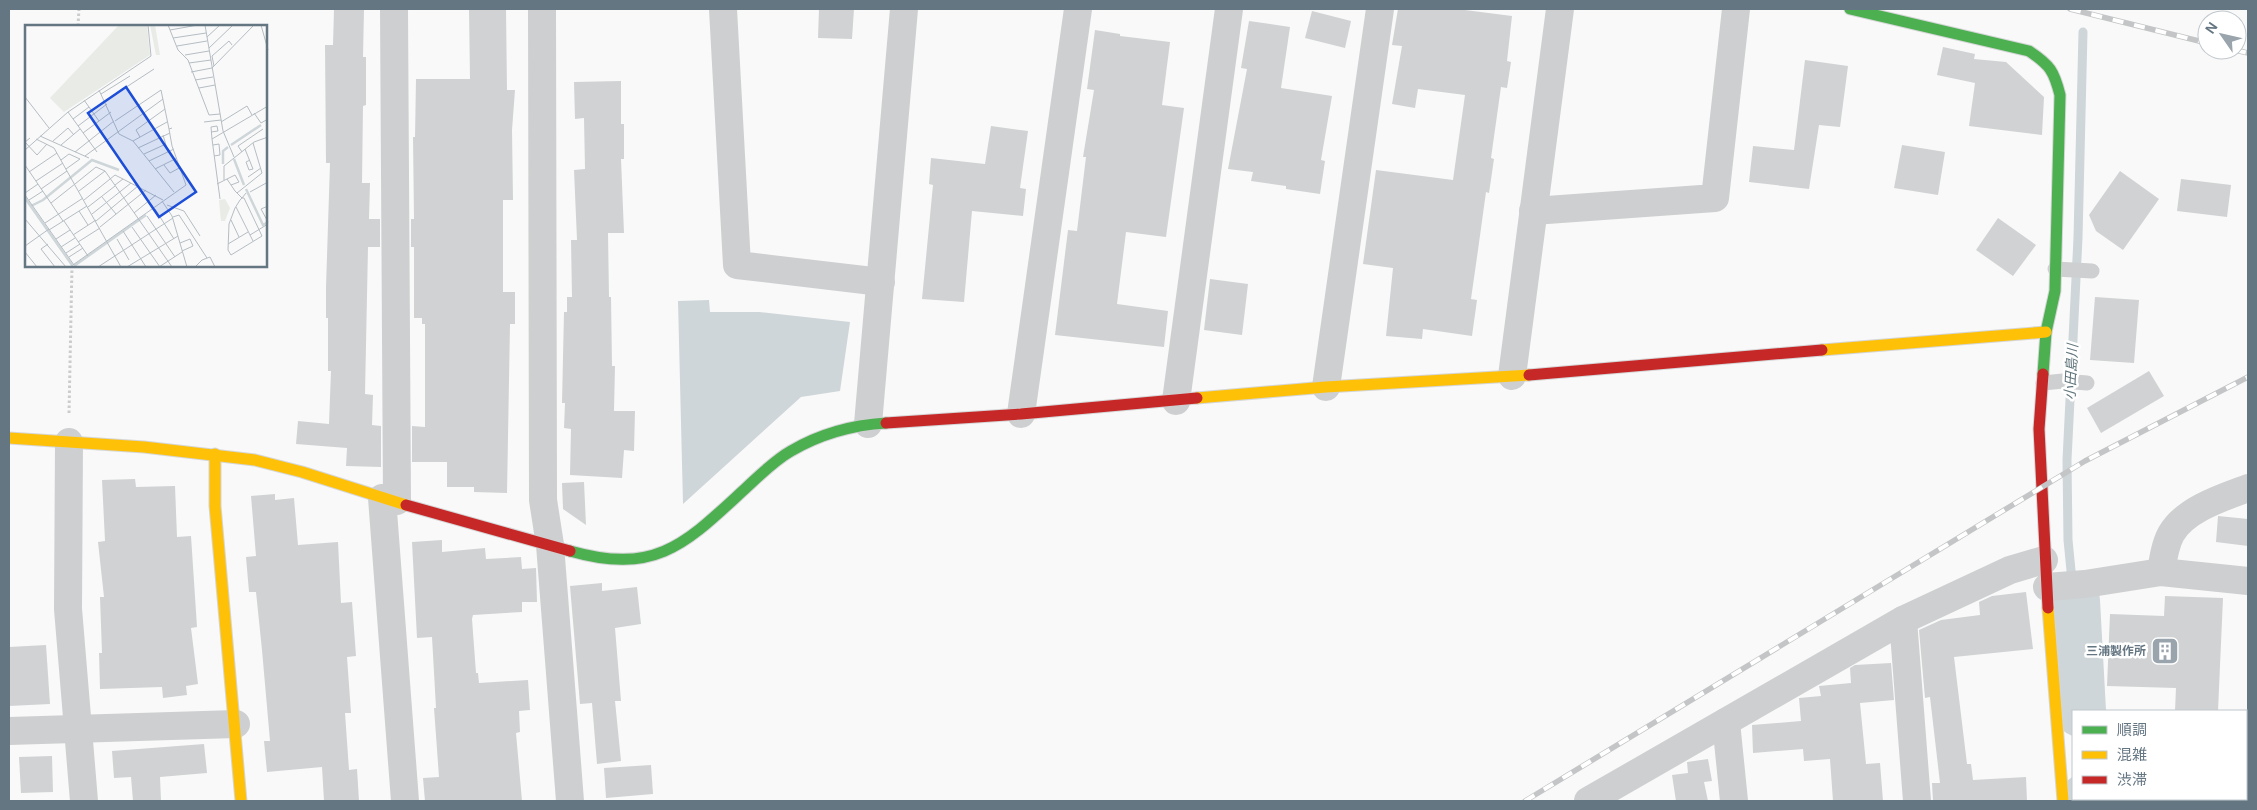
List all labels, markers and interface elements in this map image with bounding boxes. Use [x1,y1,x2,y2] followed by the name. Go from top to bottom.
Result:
[2197,10,2247,60] north arrow
[2202,19,2221,36] text: N
[25,25,268,268] inset map
[2062,342,2081,400] water label: 小田島川
[2150,636,2180,666] building icon: 三浦製作所
[2086,644,2146,658] place label: 三浦製作所
[2072,710,2247,800] legend
[2117,721,2147,738] text: 順調
[2117,746,2147,763] text: 混雑
[2117,771,2147,788] text: 渋滞

